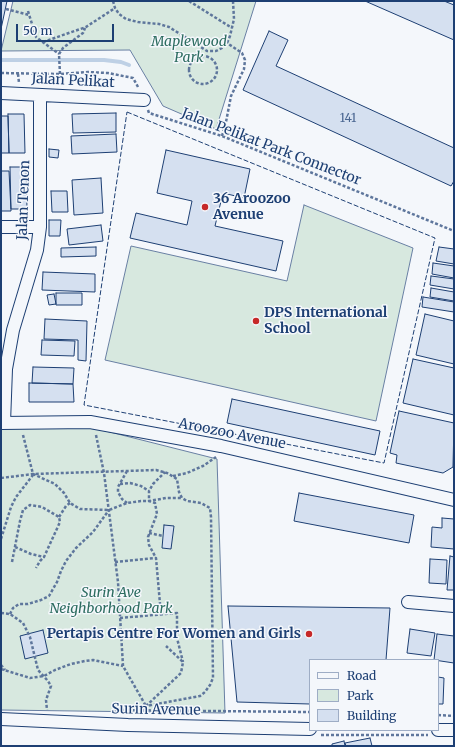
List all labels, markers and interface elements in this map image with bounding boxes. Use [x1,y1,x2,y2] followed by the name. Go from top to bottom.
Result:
[18,16,116,42] scale bar
[23,23,52,38] text: 50 m
[151,34,227,66] park label: Maplewood Park
[31,70,115,92] street label: Jalan Pelikat
[179,105,363,189] street label: Jalan Pelikat Park Connector
[340,112,356,126] house number: 141
[14,160,34,240] street label: Jalan Tenon
[213,191,291,224] place label: 36 Aroozoo Avenue
[200,202,210,212] marker: 36 Aroozoo Avenue
[264,305,387,338] place label: DPS International School
[251,316,261,326] marker: DPS International School
[177,415,287,453] street label: Aroozoo Avenue
[49,585,173,618] park label: Surin Ave Neighborhood Park
[47,626,301,642] place label: Pertapis Centre For Women and Girls
[304,629,314,639] marker: Pertapis Centre For Women and Girls
[309,659,439,731] legend
[347,668,376,683] text: Road
[347,688,374,703] text: Park
[111,701,201,719] street label: Surin Avenue
[347,708,396,723] text: Building

